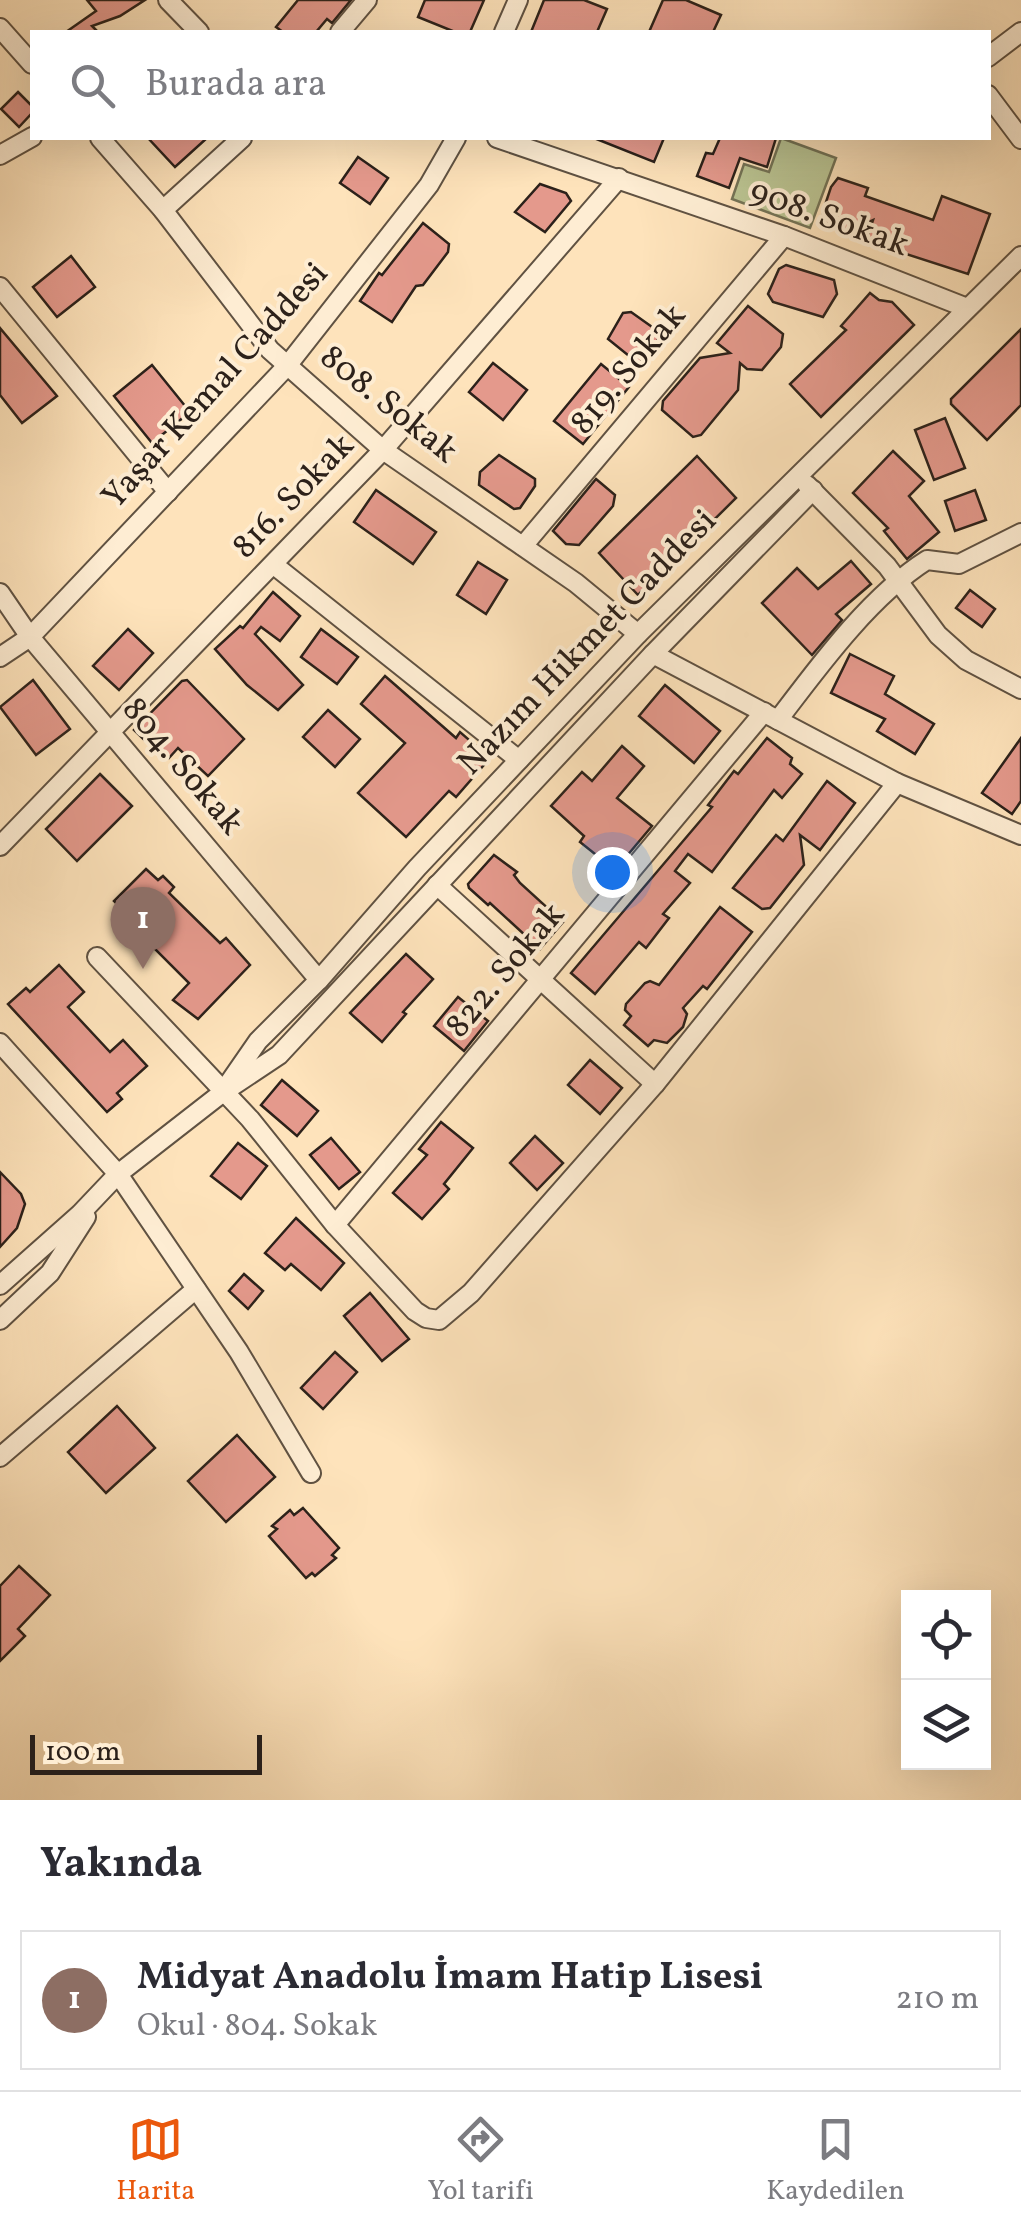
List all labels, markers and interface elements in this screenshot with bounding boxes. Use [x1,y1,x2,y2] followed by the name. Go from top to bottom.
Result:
[30,30,991,140] search box
[65,58,120,113] icon: search
[145,59,327,112] text: Burada ara
[743,168,915,270] street label: 908. Sokak
[92,252,340,520] street label: Yaşar Kemal Caddesi
[560,294,698,446] street label: 819. Sokak
[309,334,467,476] street label: 808. Sokak
[222,424,366,570] street label: 816. Sokak
[448,499,728,787] street label: Nazım Hikmet Caddesi
[110,688,254,846] street label: 804. Sokak
[587,847,638,898] your location
[110,886,176,969] pin: 1
[435,893,577,1049] street label: 822. Sokak
[901,1590,991,1770] map controls
[901,1590,991,1680] button: locate
[901,1680,991,1770] button: layers
[30,1730,262,1774] scale bar
[45,1733,120,1772] text: 100 m
[40,1836,203,1895] text: Yakında
[137,1952,763,2005] text: Midyat Anadolu İmam Hatip Lisesi
[68,1978,81,2022] text: 1
[895,1978,979,2022] text: 210 m
[137,2005,377,2049] text: Okul · 804. Sokak
[116,2112,195,2211] tab: Harita
[428,2112,534,2211] tab: Yol tarifi
[766,2112,905,2211] tab: Kaydedilen

